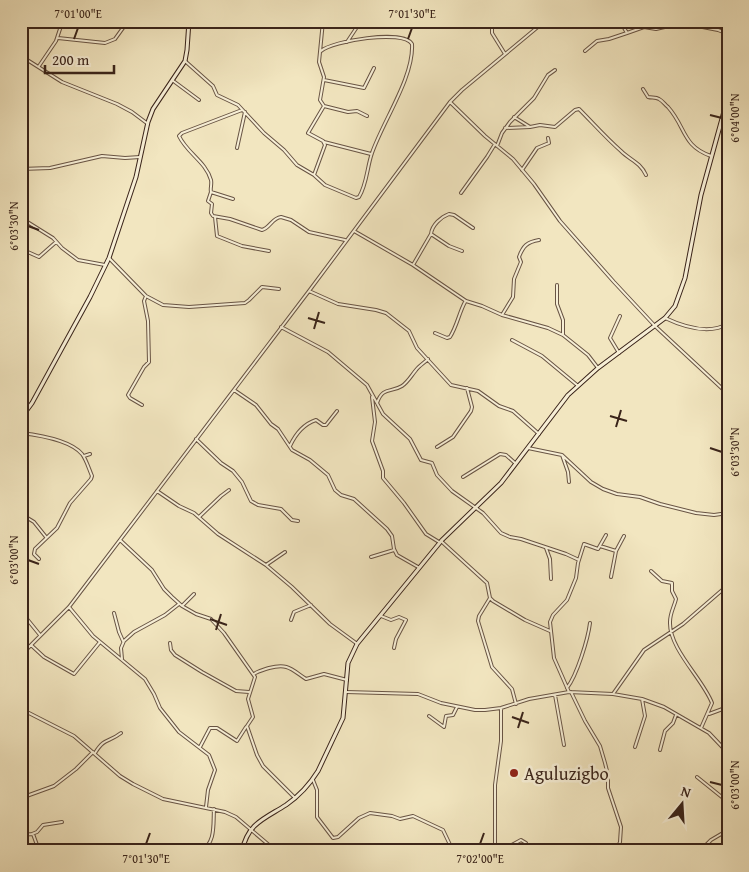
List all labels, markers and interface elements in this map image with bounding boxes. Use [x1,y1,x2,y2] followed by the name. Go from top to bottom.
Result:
[54,5,102,22] text: 7°01'00"E
[388,5,436,22] text: 7°01'30"E
[45,42,114,74] scale bar
[52,49,90,70] text: 200 m
[726,93,743,143] text: 6°04'00"N
[5,201,22,251] text: 6°03'30"N
[726,427,743,477] text: 6°03'30"N
[5,535,22,585] text: 6°03'00"N
[524,760,609,787] place label: Aguluzigbo
[726,760,743,810] text: 6°03'00"N
[508,767,520,779] marker: Aguluzigbo
[656,780,706,830] north arrow
[678,781,694,803] text: N
[122,850,170,867] text: 7°01'30"E
[456,850,504,867] text: 7°02'00"E

